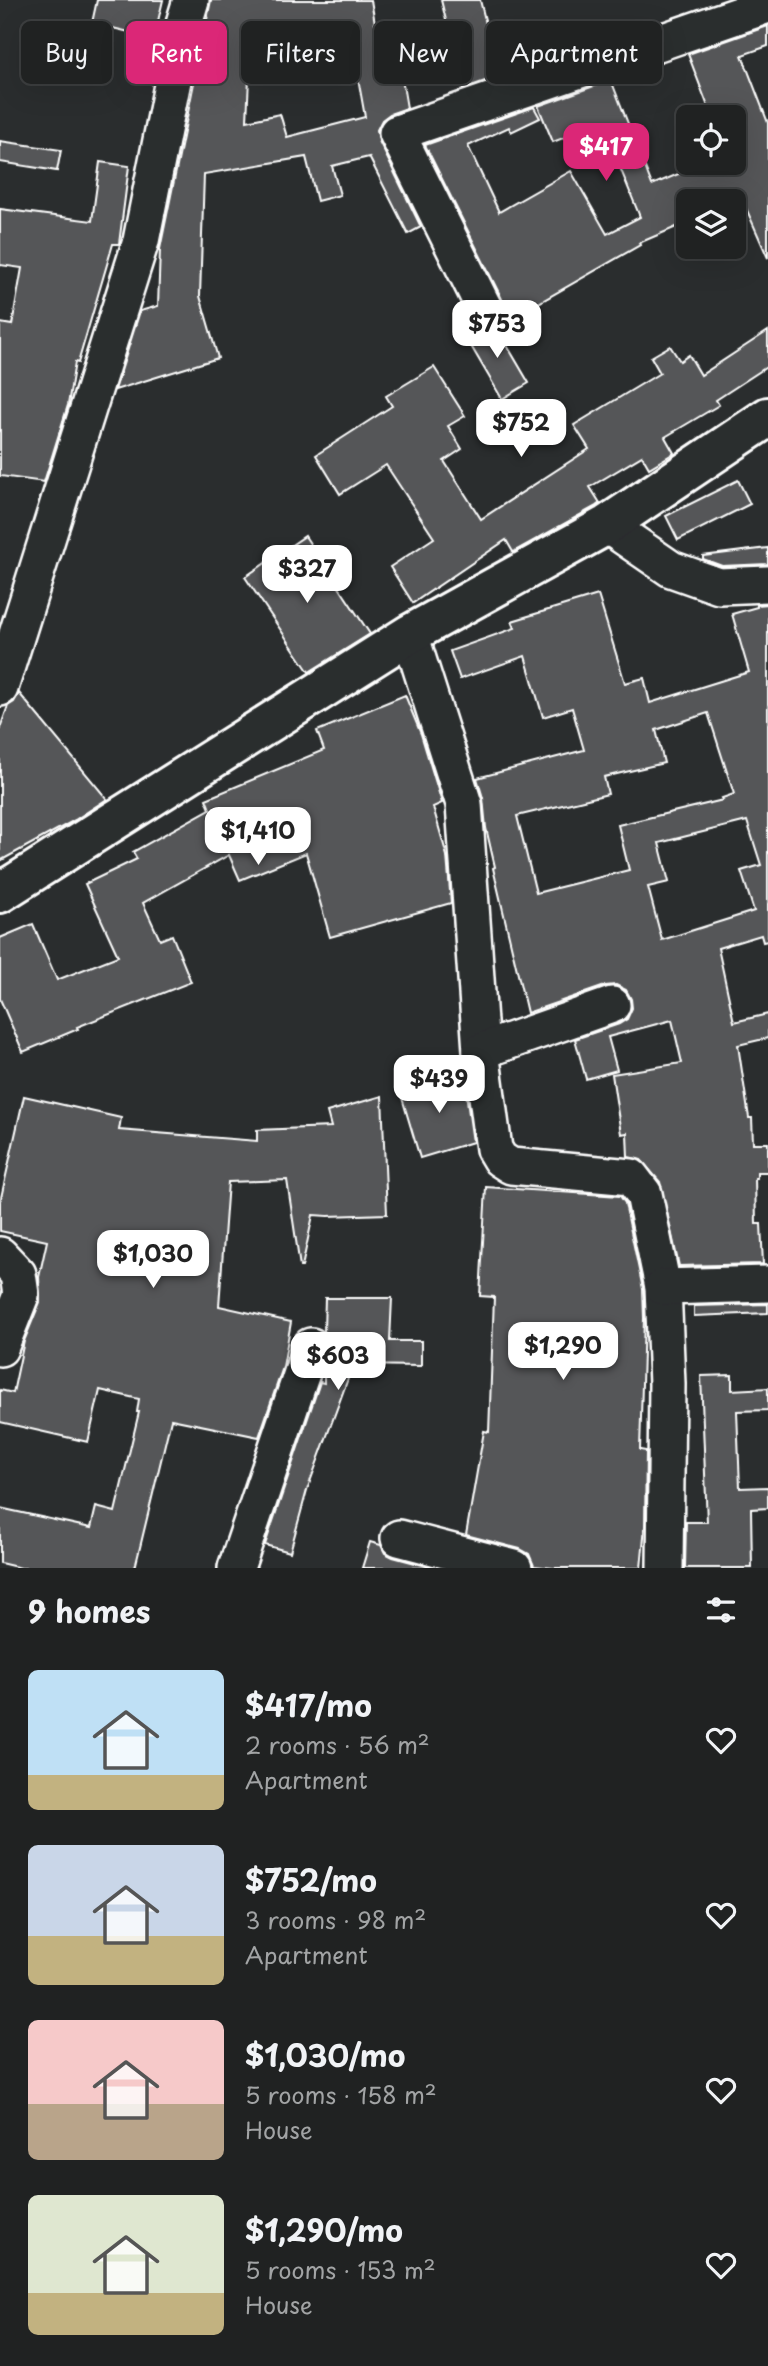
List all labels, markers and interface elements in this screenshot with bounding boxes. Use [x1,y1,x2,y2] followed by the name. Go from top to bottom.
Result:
[21,21,112,84] chip: Buy
[126,21,227,84] chip: Rent
[241,21,360,84] chip: Filters
[374,21,472,84] chip: New
[486,21,662,84] chip: Apartment
[676,105,746,259] map controls
[676,105,746,175] button: locate
[565,124,647,183] pin: $417
[579,128,633,163] text: $417
[676,189,746,259] button: layers
[456,300,538,360] pin: $753
[468,305,526,340] text: $753
[480,400,562,459] pin: $752
[492,404,550,439] text: $752
[266,546,348,605] pin: $327
[278,550,336,585] text: $327
[201,808,315,867] pin: $1,410
[221,812,295,847] text: $1,410
[398,1056,480,1115] pin: $439
[410,1060,468,1095] text: $439
[96,1230,210,1290] pin: $1,030
[113,1235,193,1270] text: $1,030
[506,1322,620,1382] pin: $1,290
[524,1327,602,1362] text: $1,290
[297,1332,379,1392] pin: $603
[307,1337,369,1372] text: $603
[28,1588,150,1633] text: 9 homes
[702,1591,740,1629] icon: filters
[245,1682,372,1727] text: $417/mo
[84,1698,168,1782] icon: home
[702,1721,740,1759] icon: heart
[245,1727,430,1762] text: 2 rooms · 56 m²
[245,1762,368,1797] text: Apartment
[245,1857,377,1902] text: $752/mo
[84,1873,168,1957] icon: home
[702,1896,740,1934] icon: heart
[245,1902,426,1937] text: 3 rooms · 98 m²
[245,1937,368,1972] text: Apartment
[245,2032,406,2077] text: $1,030/mo
[84,2048,168,2132] icon: home
[702,2071,740,2109] icon: heart
[245,2077,437,2112] text: 5 rooms · 158 m²
[245,2112,312,2147] text: House
[245,2207,403,2252] text: $1,290/mo
[84,2223,168,2307] icon: home
[702,2246,740,2284] icon: heart
[245,2252,436,2287] text: 5 rooms · 153 m²
[245,2287,312,2322] text: House

